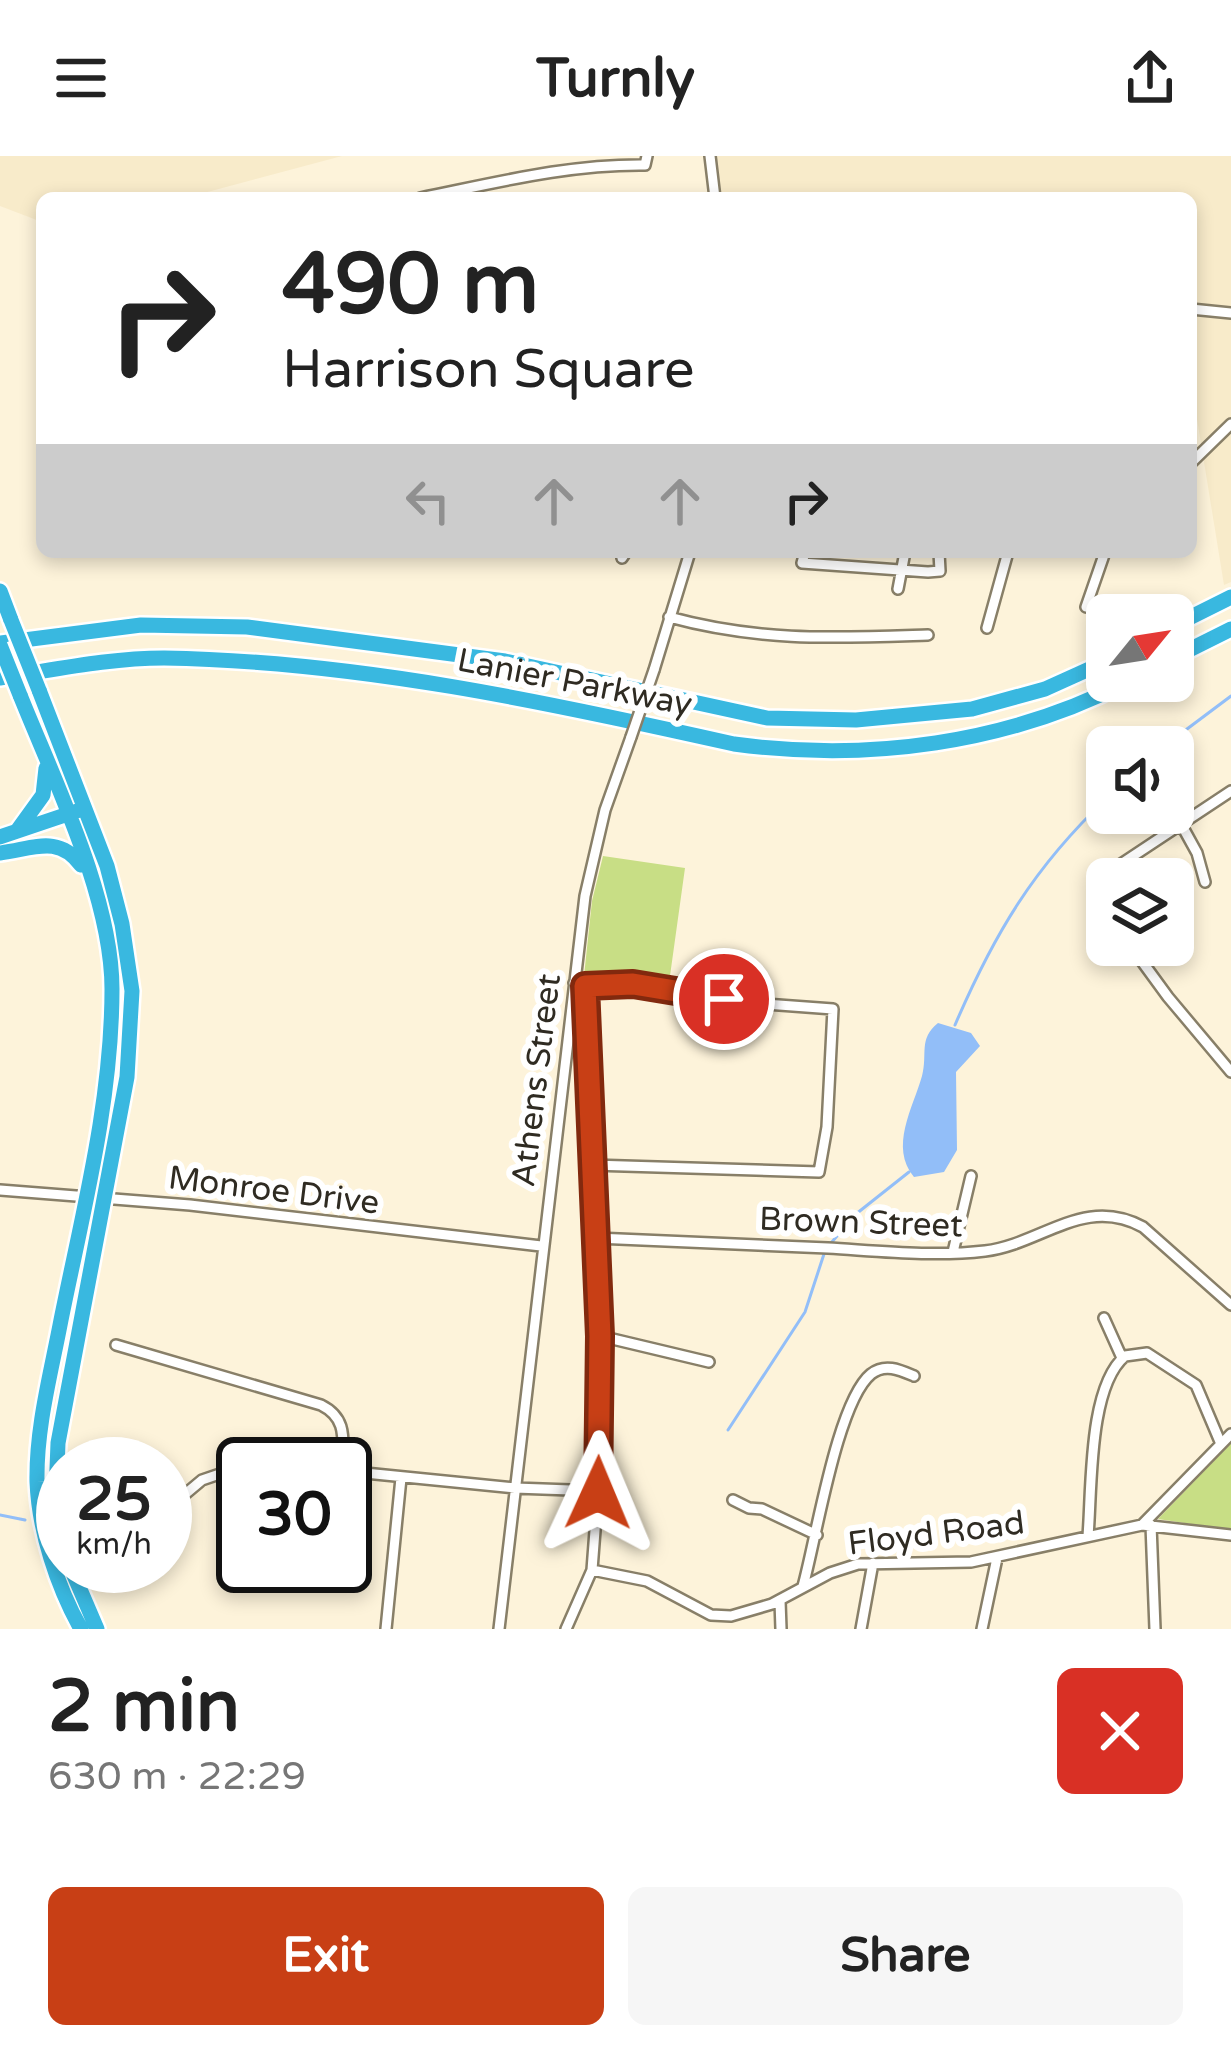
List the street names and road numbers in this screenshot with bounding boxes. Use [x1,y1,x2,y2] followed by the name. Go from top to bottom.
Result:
[454,641,695,724] street label: Lanier Parkway
[504,972,569,1189] street label: Athens Street
[166,1158,382,1223] street label: Monroe Drive
[758,1199,963,1246] street label: Brown Street
[846,1503,1027,1564] street label: Floyd Road

